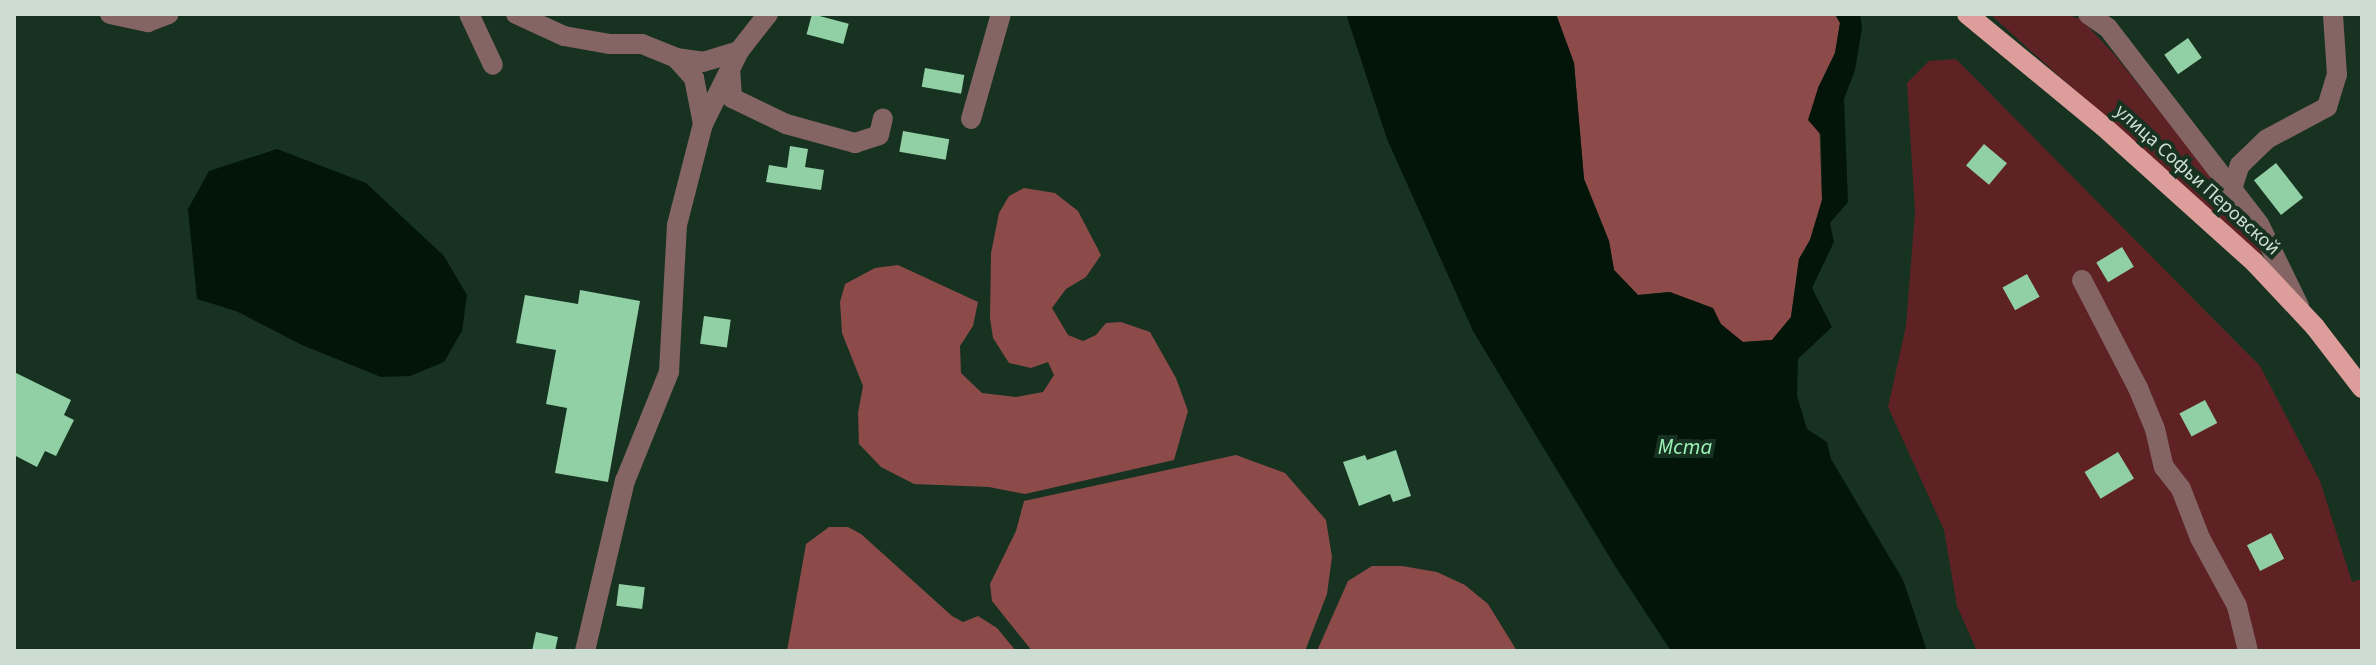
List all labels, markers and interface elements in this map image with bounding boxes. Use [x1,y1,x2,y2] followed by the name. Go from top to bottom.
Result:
[2109,99,2285,261] street label: улица Софьи Перовской
[1658,435,1712,461] water label: Мста

